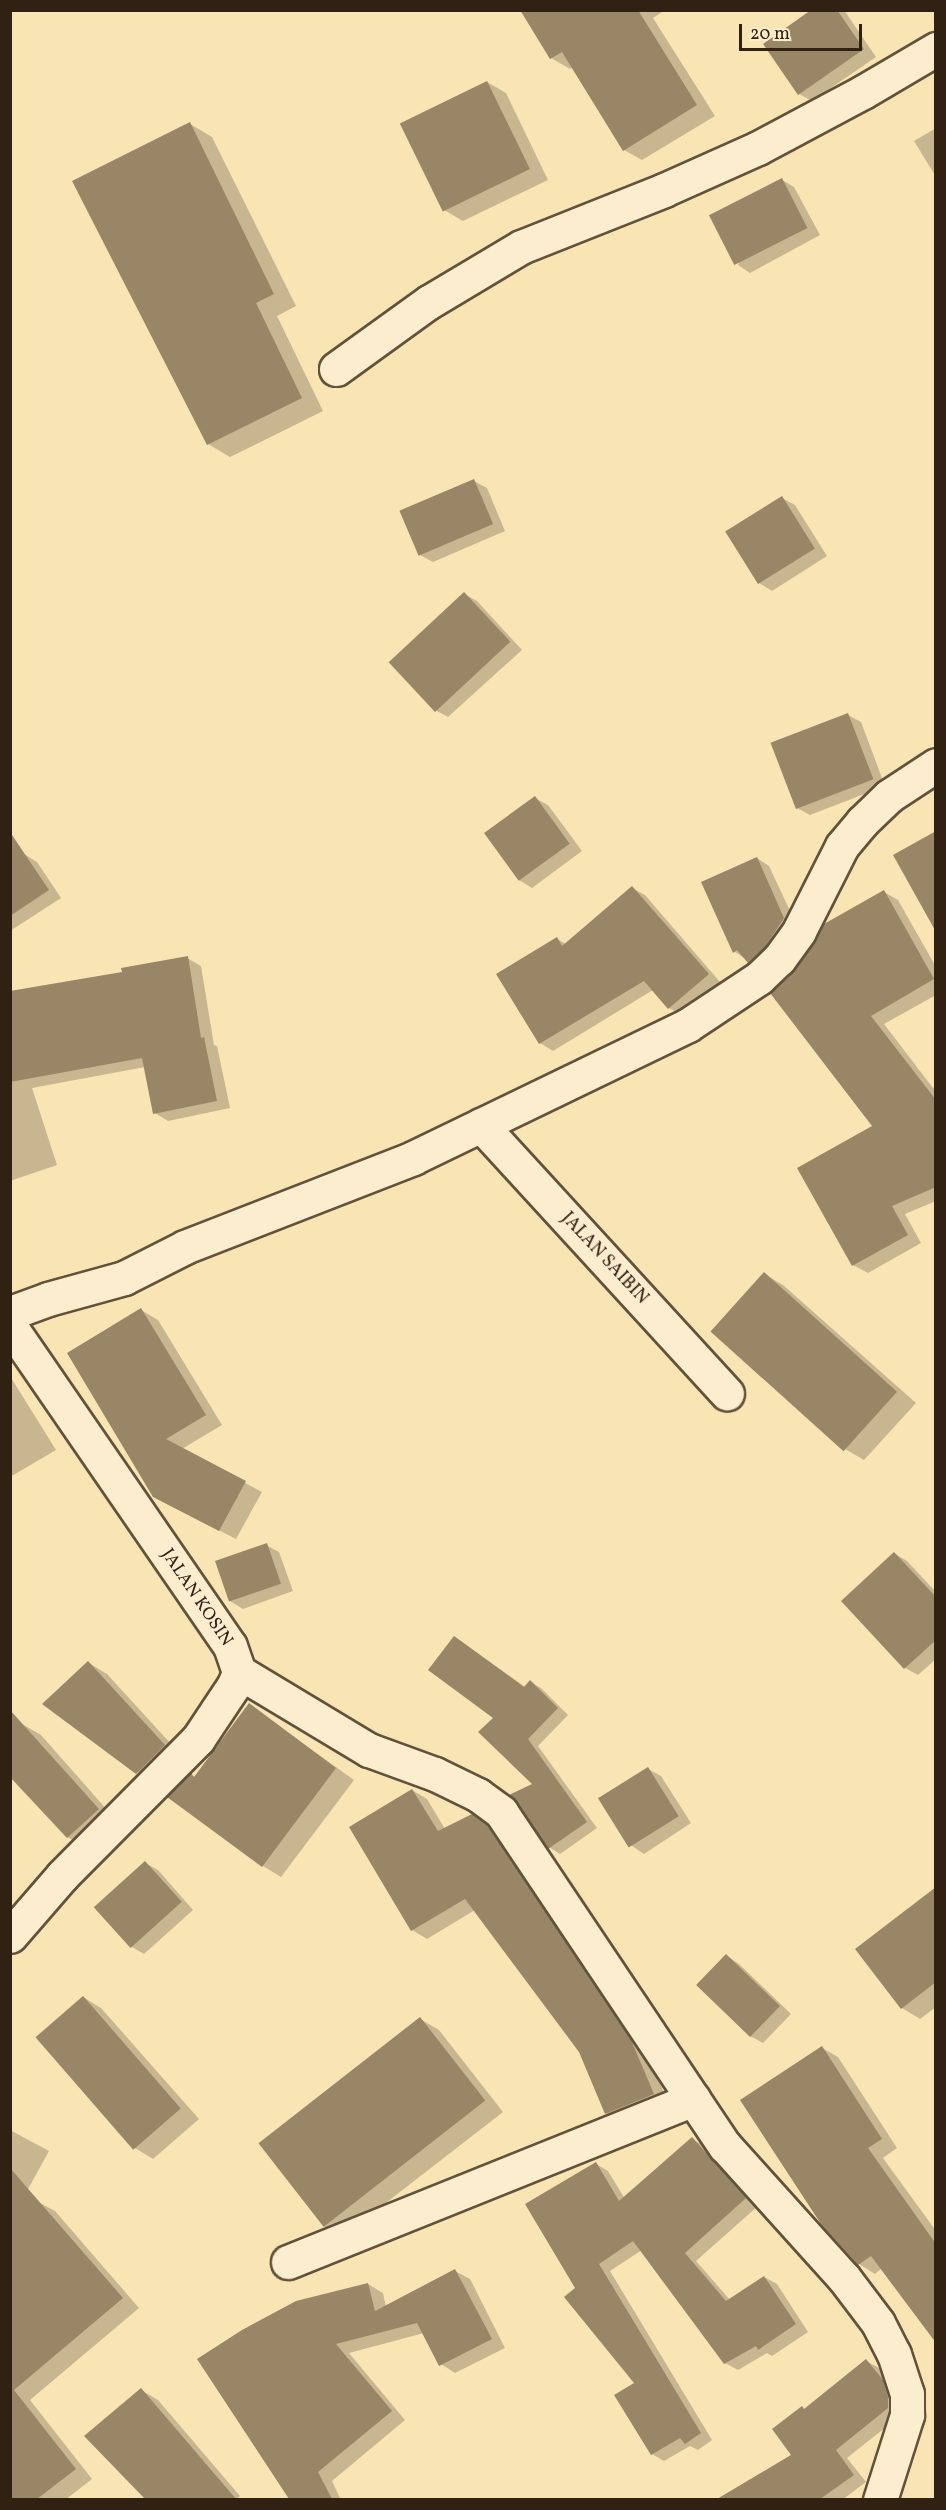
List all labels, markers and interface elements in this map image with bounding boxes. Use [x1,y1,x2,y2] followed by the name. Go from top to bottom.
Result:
[742,12,865,50] scale bar
[750,22,790,47] text: 20 m
[556,1208,652,1310] street label: JALAN SAIBIN
[156,1545,236,1651] street label: JALAN KOSIN

